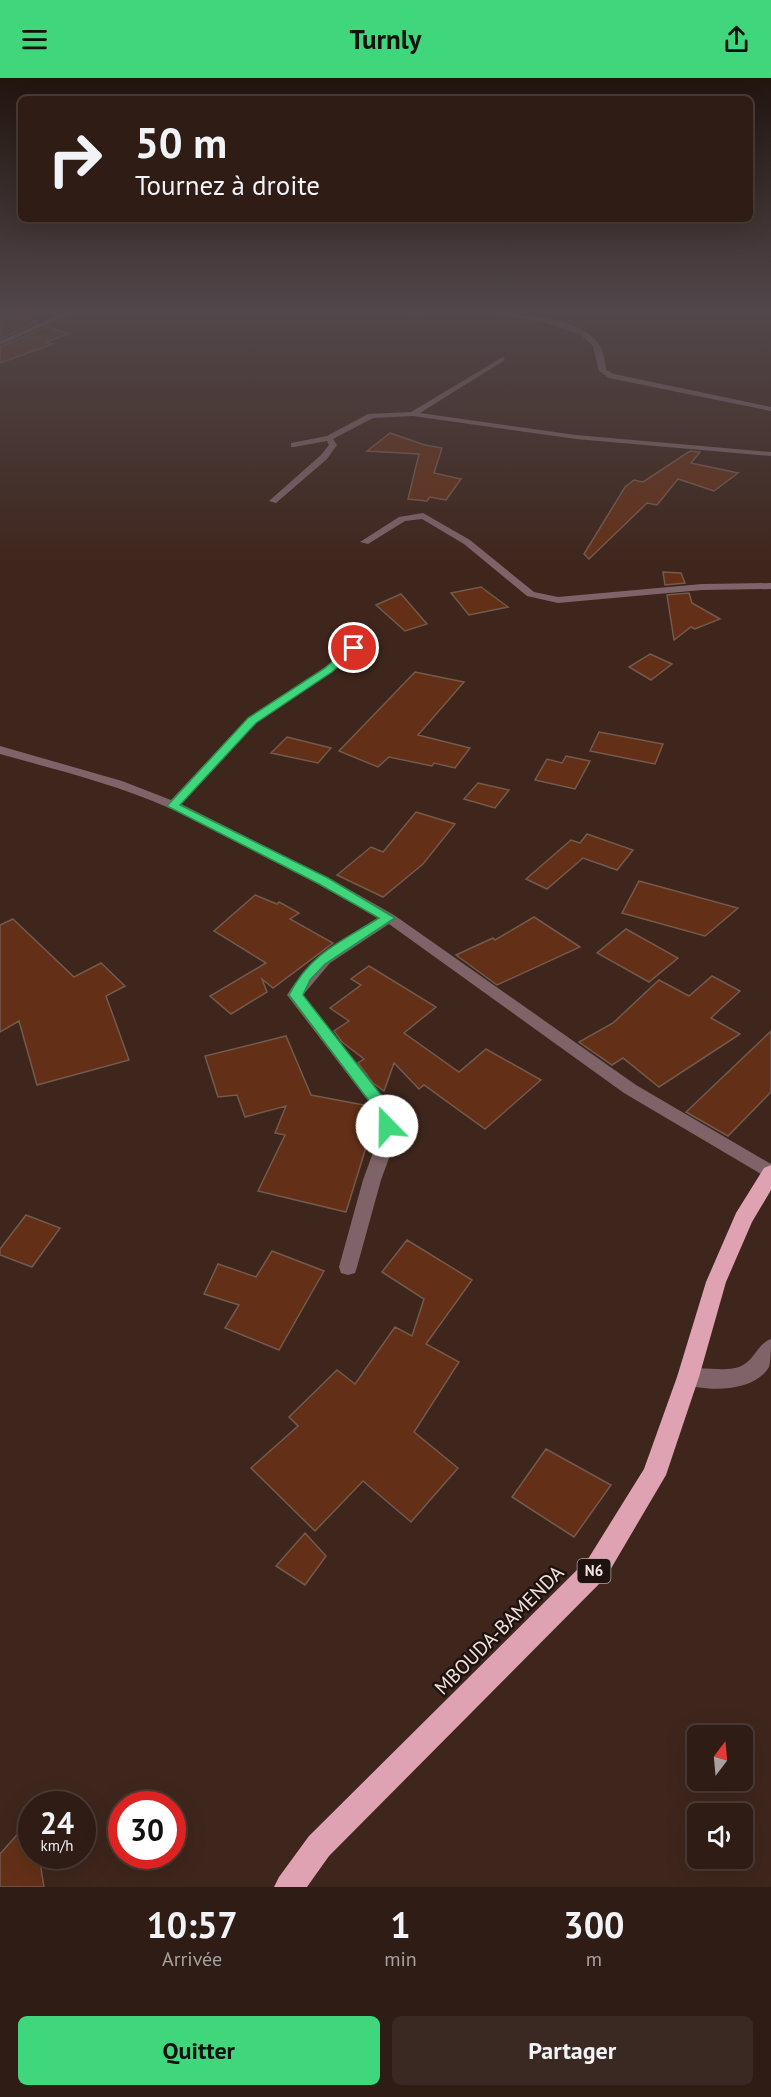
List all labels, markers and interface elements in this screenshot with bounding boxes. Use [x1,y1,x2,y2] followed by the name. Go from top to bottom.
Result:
[349,22,422,56] text: Turnly
[18,23,51,56] icon: menu
[720,23,753,56] icon: share
[135,115,227,170] text: 50 m
[36,120,114,198] icon: right
[135,168,320,202] text: Tournez à droite
[328,622,379,673] pin
[337,631,370,664] icon: arrive
[355,1094,419,1158] position arrow
[578,1559,610,1583] road number: N6
[429,1560,569,1700] street label: MBOUDA-BAMENDA
[687,1725,753,1791] north arrow
[687,1725,753,1869] map controls
[108,1791,186,1869] speed limit sign: 30
[40,1803,74,1842] text: 24
[687,1803,753,1869] button: sound
[41,1836,73,1855] text: km/h
[146,1901,238,1948] text: 10:57
[390,1901,411,1948] text: 1
[563,1901,625,1948] text: 300
[162,1946,222,1972] text: Arrivée
[384,1946,417,1972] text: min
[586,1946,602,1972] text: m
[18,2016,380,2085] button: Quitter
[392,2016,753,2085] button: Partager

